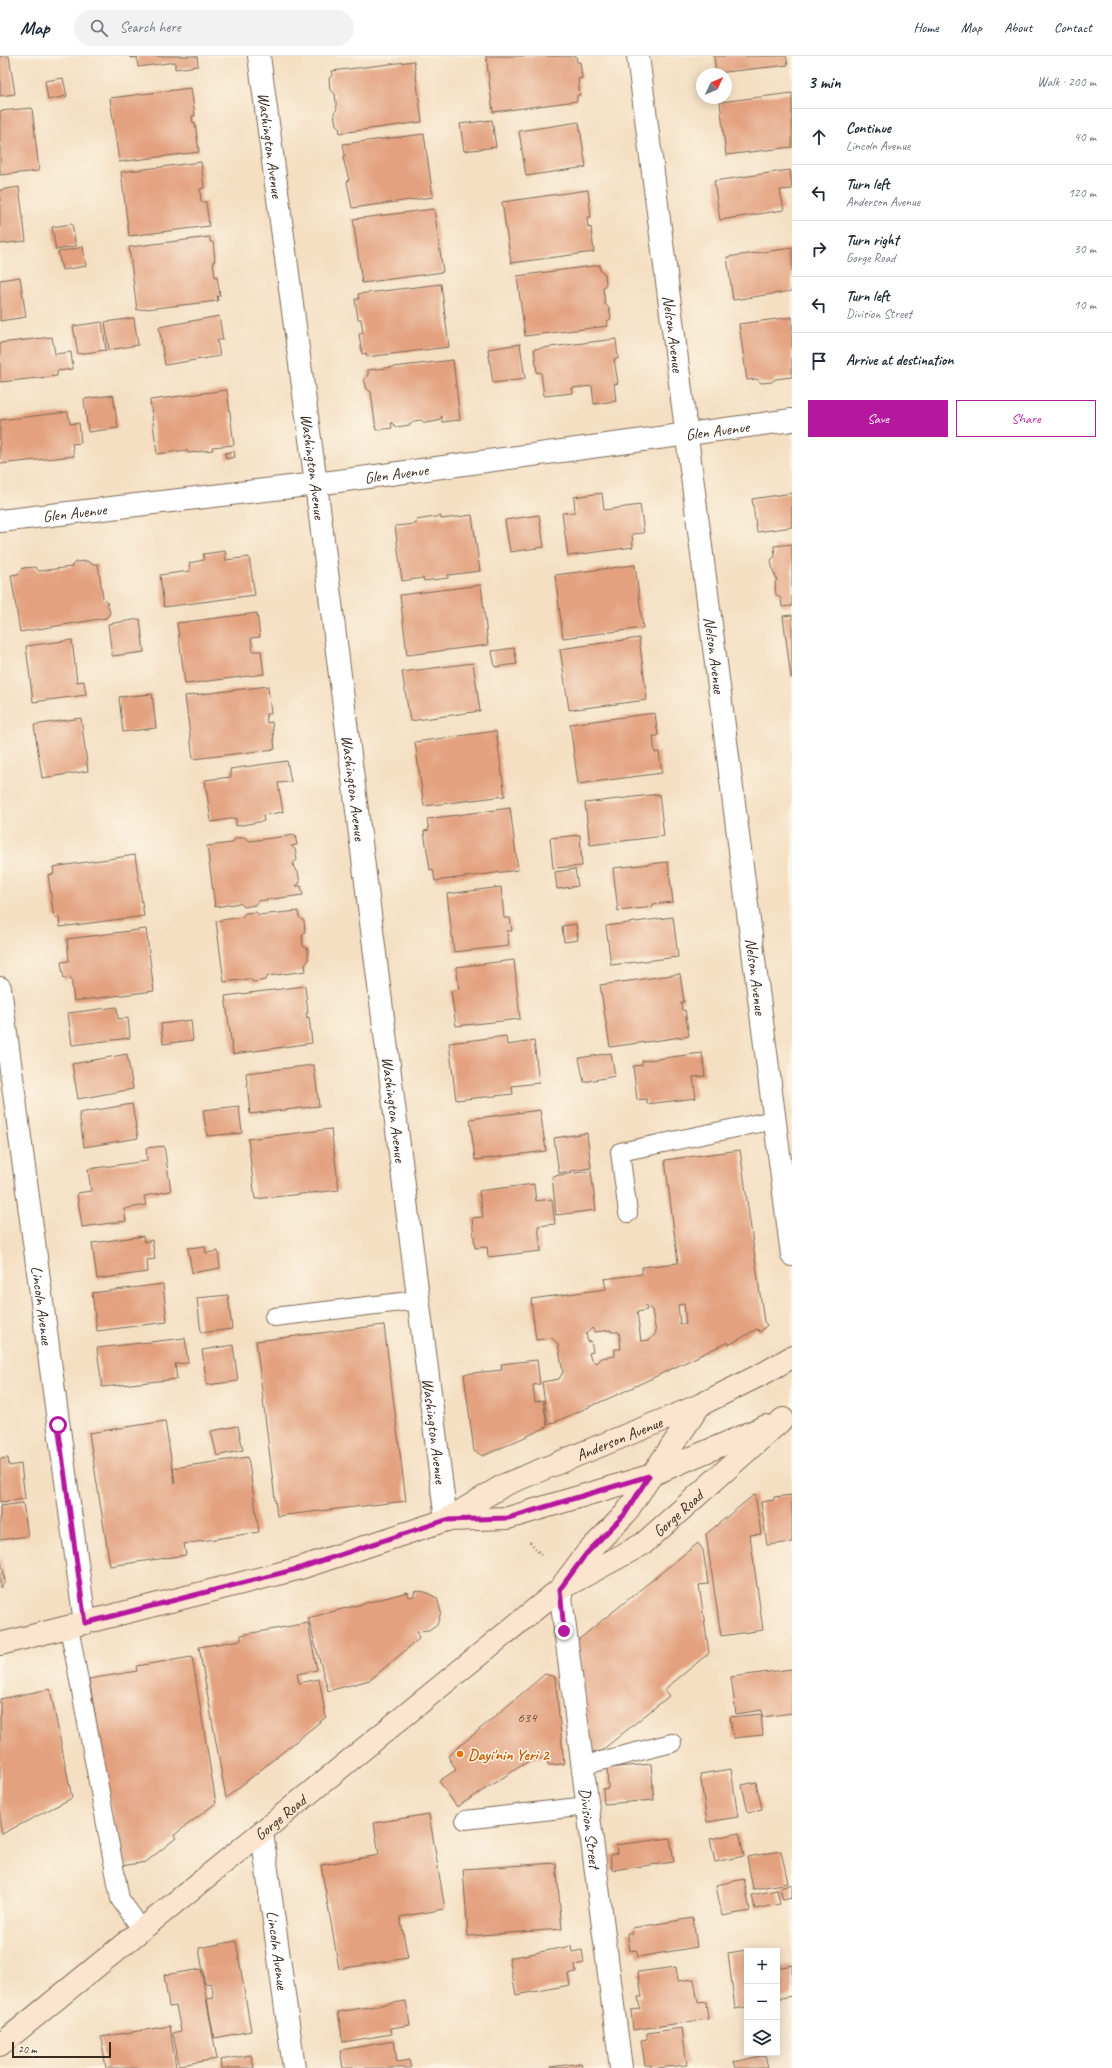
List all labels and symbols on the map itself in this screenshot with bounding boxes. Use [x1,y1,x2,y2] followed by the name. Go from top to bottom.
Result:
[696,68,732,104] north arrow
[253,92,287,201] street label: Washington Avenue
[658,294,688,375] street label: Nelson Avenue
[296,413,330,522] street label: Washington Avenue
[684,417,752,445] street label: Glen Avenue
[363,460,431,488] street label: Glen Avenue
[42,499,109,527] street label: Glen Avenue
[699,616,729,696] street label: Nelson Avenue
[337,734,370,844] street label: Washington Avenue
[740,937,770,1018] street label: Nelson Avenue
[377,1056,410,1165] street label: Washington Avenue
[26,1265,57,1348] street label: Lincoln Avenue
[417,1377,451,1487] street label: Washington Avenue
[573,1412,667,1466] street label: Anderson Avenue
[49,1416,67,1434] route start
[649,1484,710,1542] street label: Gorge Road
[555,1622,573,1640] route end
[518,1709,538,1726] house number: 634
[468,1745,551,1765] place label: Dayi'nin Yeri 2
[455,1749,465,1759] marker: Dayi'nin Yeri 2
[574,1787,605,1872] street label: Division Street
[251,1789,313,1845] street label: Gorge Road
[262,1909,292,1992] street label: Lincoln Avenue
[12,2040,111,2059] scale bar

